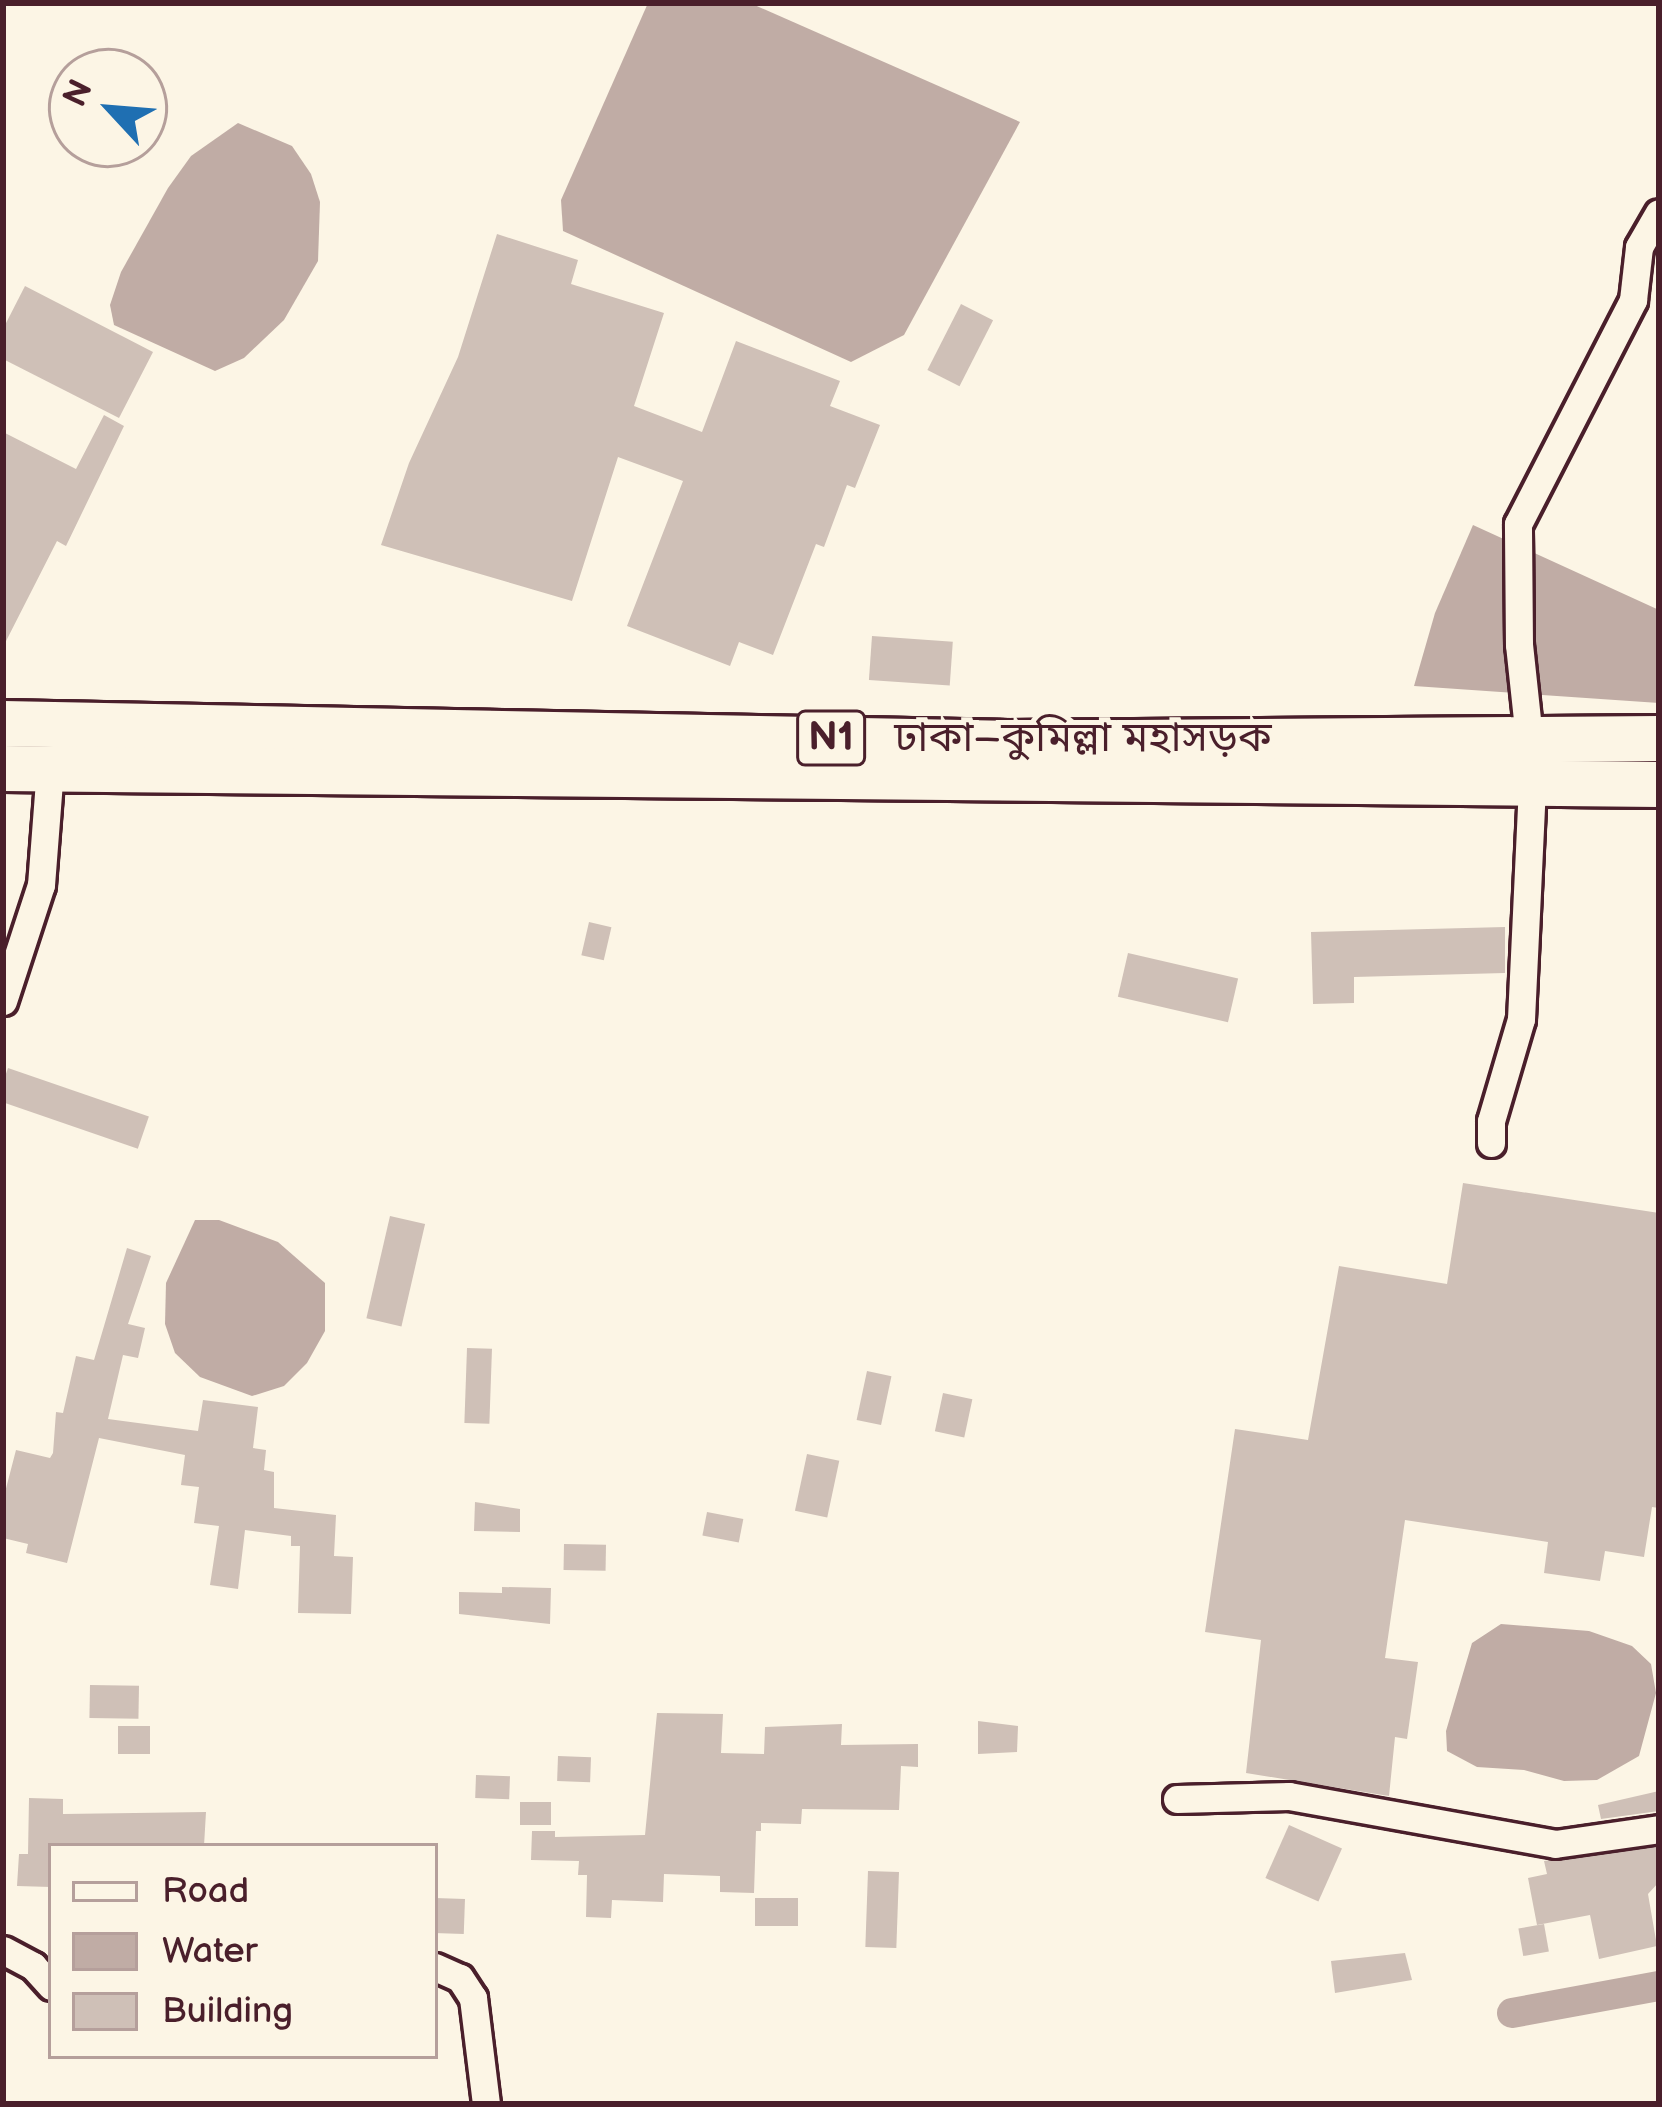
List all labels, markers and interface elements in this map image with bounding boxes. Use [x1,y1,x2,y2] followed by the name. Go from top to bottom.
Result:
[48,48,168,168] north arrow
[55,74,102,113] text: N
[795,705,867,771] road number: N1
[894,714,1272,764] street label: ঢাকা–কুমিল্লা মহাসড়ক
[48,1843,438,2059] legend
[162,1870,249,1913] text: Road
[162,1930,257,1973] text: Water
[162,1990,293,2033] text: Building

